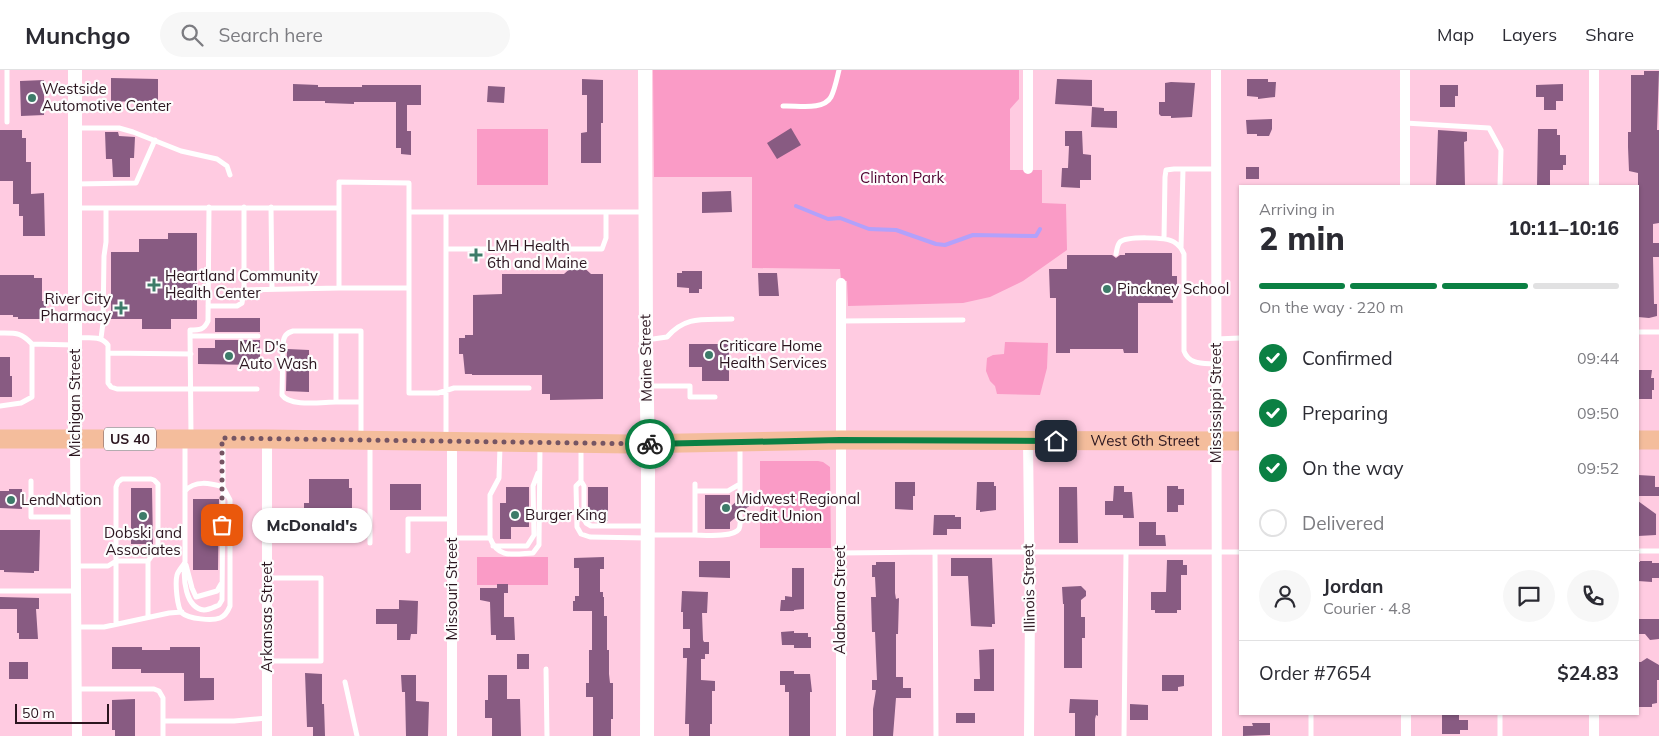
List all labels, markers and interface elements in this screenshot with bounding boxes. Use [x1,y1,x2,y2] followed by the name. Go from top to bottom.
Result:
[160,12,510,57] search box
[25,20,130,50] text: Munchgo
[178,21,206,49] icon: search
[218,23,323,47] text: Search here
[1437,23,1474,46] text: Map
[1502,23,1557,46] text: Layers
[1585,23,1634,46] text: Share
[42,79,172,115] place label: Westside Automotive Center
[26,92,38,104] marker: Westside Automotive Center
[860,168,944,187] park label: Clinton Park
[1259,199,1335,219] text: Arriving in
[1508,216,1619,240] text: 10:11–10:16
[1259,218,1345,258] text: 2 min
[487,236,587,272] place label: LMH Health 6th and Maine
[469,248,483,262] marker: LMH Health 6th and Maine
[165,266,318,302] place label: Heartland Community Health Center
[147,278,161,292] marker: Heartland Community Health Center
[1117,279,1229,298] place label: Pinckney School
[1101,283,1113,295] marker: Pinckney School
[40,289,111,325] place label: River City Pharmacy
[1259,297,1404,317] text: On the way · 220 m
[115,302,127,314] marker: River City Pharmacy
[635,314,656,402] street label: Maine Street
[719,336,827,372] place label: Criticare Home Health Services
[239,337,317,373] place label: Mr. D's Auto Wash
[1206,343,1225,463] street label: Mississippi Street
[1259,344,1287,372] icon: check
[1302,346,1393,370] text: Confirmed
[1577,348,1619,368] text: 09:44
[65,349,84,457] street label: Michigan Street
[703,349,715,361] marker: Criticare Home Health Services
[223,350,235,362] marker: Mr. D's Auto Wash
[1259,399,1287,427] icon: check
[1302,401,1388,425] text: Preparing
[1577,403,1619,423] text: 09:50
[625,419,675,469] courier
[1035,420,1077,462] pin
[1042,427,1070,455] icon: home
[104,428,156,450] road number: US 40
[636,430,664,458] icon: bike
[1090,431,1199,450] street label: West 6th Street
[1259,454,1287,482] icon: check
[1302,456,1404,480] text: On the way
[1577,458,1619,478] text: 09:52
[736,489,860,525] place label: Midwest Regional Credit Union
[21,490,101,509] place label: LendNation
[5,494,17,506] marker: LendNation
[720,502,732,514] marker: Midwest Regional Credit Union
[201,504,243,546] pin
[525,505,607,524] place label: Burger King
[252,508,372,542] callout: McDonald's
[509,509,521,521] marker: Burger King
[137,510,149,522] marker: Dobski and Associates
[208,511,236,539] icon: bag
[1302,511,1384,535] text: Delivered
[267,515,357,535] text: McDonald's
[104,523,182,559] place label: Dobski and Associates
[442,538,461,640] street label: Missouri Street
[1018,544,1039,632] street label: Illinois Street
[830,545,849,655] street label: Alabama Street
[257,561,276,673] street label: Arkansas Street
[1259,570,1311,622] button: person
[1503,570,1555,622] button: chat
[1567,570,1619,622] button: phone
[1323,574,1383,598] text: Jordan
[1323,598,1411,618] text: Courier · 4.8
[1259,661,1371,685] text: Order #7654
[1557,661,1619,685] text: $24.83
[15,701,109,724] scale bar
[22,704,55,722] text: 50 m

